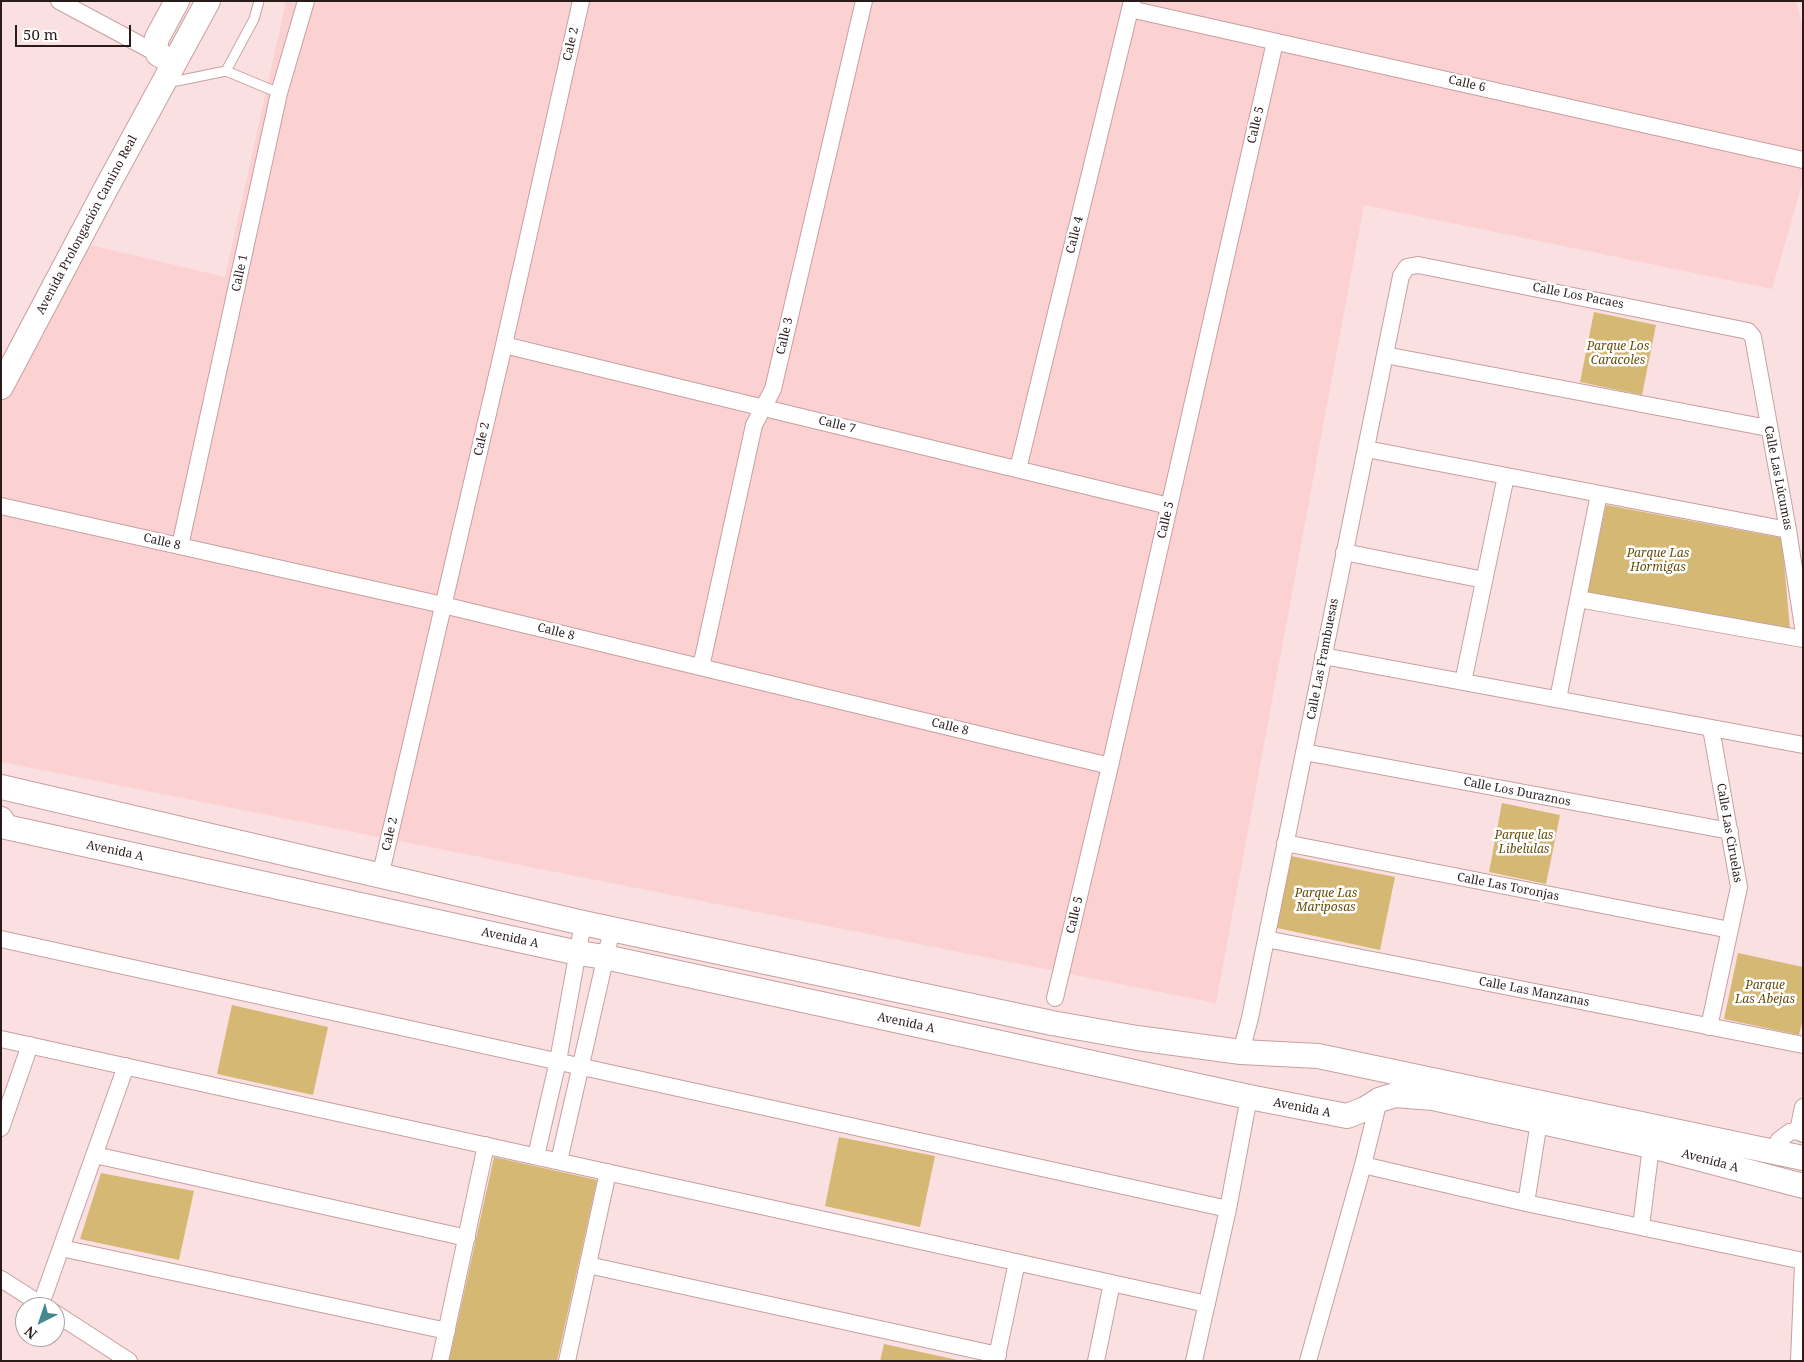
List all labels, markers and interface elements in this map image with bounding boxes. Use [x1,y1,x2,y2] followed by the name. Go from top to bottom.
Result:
[18,15,134,47] scale bar
[23,24,58,44] text: 50 m
[560,26,582,62] street label: Cale 2
[1447,73,1487,95] street label: Calle 6
[1245,105,1267,145] street label: Calle 5
[34,133,140,317] street label: Avenida Prolongación Camino Real
[1063,215,1087,255] street label: Calle 4
[229,253,251,293] street label: Calle 1
[1531,280,1625,312] street label: Calle Los Pacaes
[774,316,796,356] street label: Calle 3
[1587,340,1649,368] park label: Parque Los Caracoles
[817,413,857,437] street label: Calle 7
[471,421,493,457] street label: Cale 2
[1761,425,1795,531] street label: Calle Las Lúcumas
[1155,500,1177,540] street label: Calle 5
[142,531,182,553] street label: Calle 8
[1627,547,1689,575] park label: Parque Las Hormigas
[1304,597,1342,721] street label: Calle Las Frambuesas
[536,620,576,644] street label: Calle 8
[930,715,970,739] street label: Calle 8
[1462,775,1572,809] street label: Calle Los Duraznos
[1713,782,1745,884] street label: Calle Las Ciruelas
[379,816,401,852] street label: Cale 2
[1495,829,1553,857] park label: Parque las Libelulas
[85,838,145,864] street label: Avenida A
[1456,870,1560,904] street label: Calle Las Toronjas
[1295,887,1357,915] park label: Parque Las Mariposas
[1064,895,1086,935] street label: Calle 5
[480,925,540,951] street label: Avenida A
[1477,974,1591,1010] street label: Calle Las Manzanas
[1735,979,1795,1007] park label: Parque Las Abejas
[876,1010,936,1036] street label: Avenida A
[1272,1095,1332,1121] street label: Avenida A
[1680,1146,1740,1176] street label: Avenida A
[15,1297,65,1347] north arrow
[20,1322,41,1344] text: N

